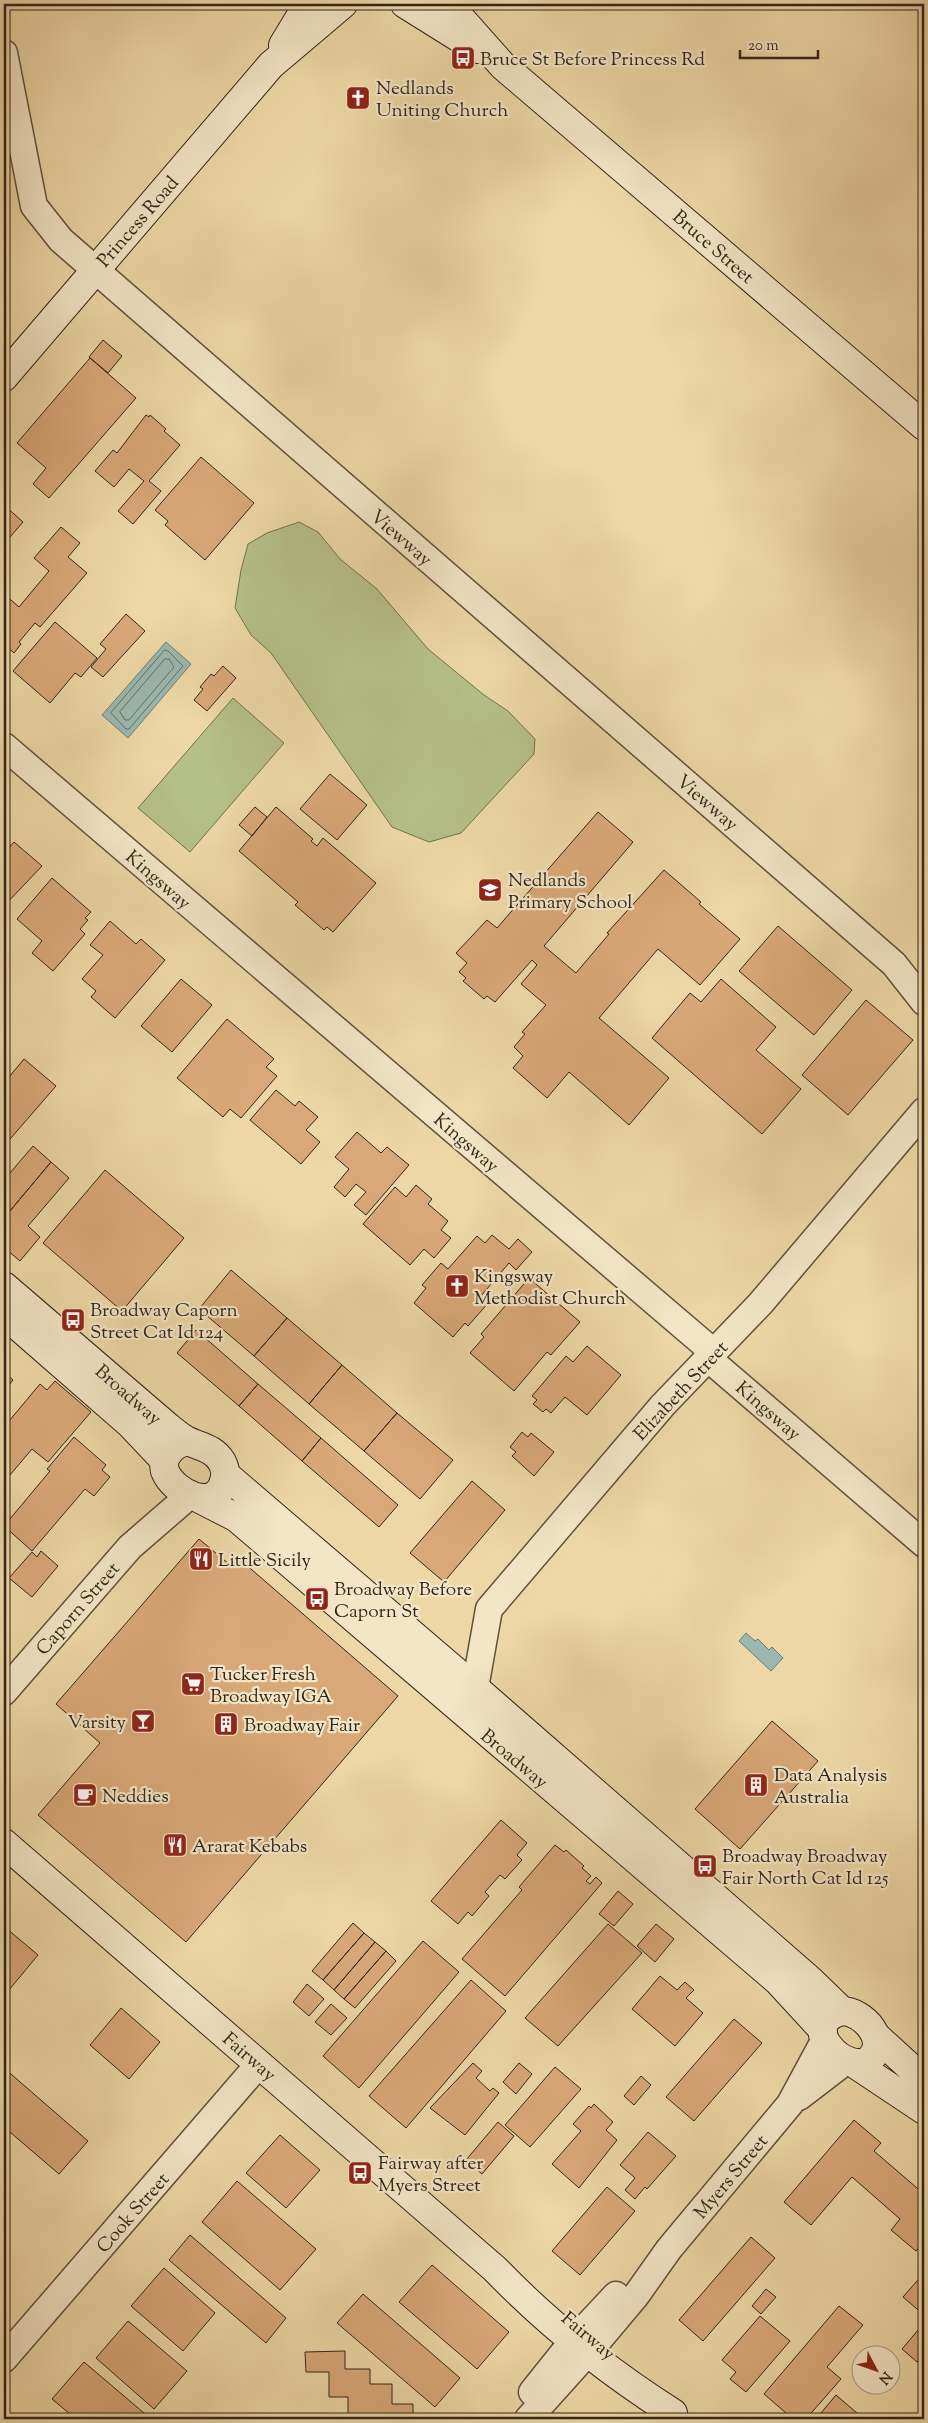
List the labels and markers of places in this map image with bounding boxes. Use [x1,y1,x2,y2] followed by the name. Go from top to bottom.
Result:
[450,45,476,71] bus stop icon: Bruce St Before Princess Rd
[480,47,705,74] place label: Bruce St Before Princess Rd
[376,76,508,125] place label: Nedlands Uniting Church
[345,85,371,111] church icon: Nedlands Uniting Church
[508,868,633,917] place label: Nedlands Primary School
[477,877,503,903] school or university icon: Nedlands Primary School
[474,1264,626,1313] place label: Kingsway Methodist Church
[444,1273,470,1299] church icon: Kingsway Methodist Church
[90,1298,238,1347] place label: Broadway Caporn Street Cat Id 124
[60,1307,86,1333] bus stop icon: Broadway Caporn Street Cat Id 124
[188,1546,214,1572] restaurant icon: Little Sicily
[218,1548,311,1575] place label: Little Sicily
[334,1577,472,1626] place label: Broadway Before Caporn St
[304,1586,330,1612] bus stop icon: Broadway Before Caporn St
[210,1662,333,1711] place label: Tucker Fresh Broadway IGA
[180,1671,206,1697] supermarket icon: Tucker Fresh Broadway IGA
[130,1708,156,1734] bar icon: Varsity
[67,1710,127,1737] place label: Varsity
[213,1711,239,1737] building icon: Broadway Fair
[244,1713,360,1740] place label: Broadway Fair
[774,1763,887,1812] place label: Data Analysis Australia
[743,1772,769,1798] building icon: Data Analysis Australia
[72,1782,98,1808] cafe icon: Neddies
[102,1784,169,1811] place label: Neddies
[162,1832,188,1858] restaurant icon: Ararat Kebabs
[192,1834,307,1861] place label: Ararat Kebabs
[722,1844,889,1893] place label: Broadway Broadway Fair North Cat Id 125
[692,1853,718,1879] bus stop icon: Broadway Broadway Fair North Cat Id 125
[378,2151,483,2200] place label: Fairway after Myers Street
[347,2160,373,2186] bus stop icon: Fairway after Myers Street

